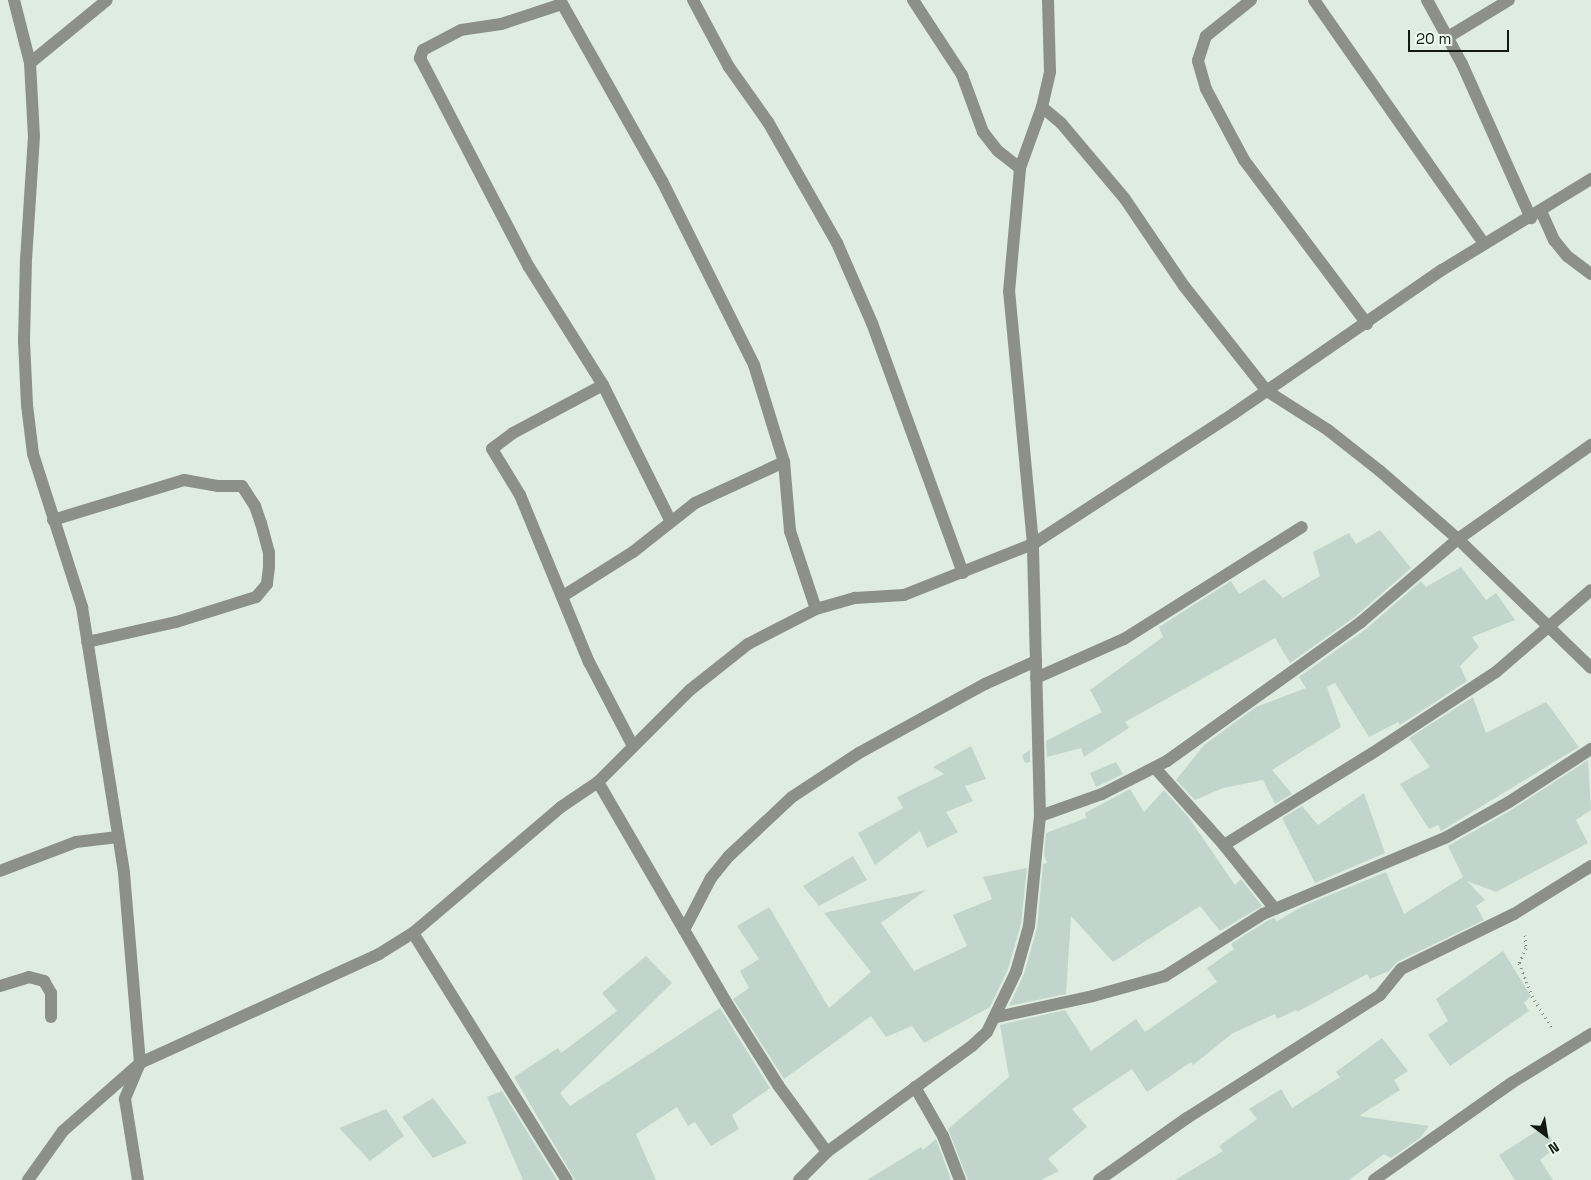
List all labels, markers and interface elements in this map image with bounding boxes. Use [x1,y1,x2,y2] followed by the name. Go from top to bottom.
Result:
[1411,20,1512,52] scale bar
[1416,29,1451,48] text: 20 m
[1521,1110,1571,1160] north arrow
[1545,1138,1562,1158] text: N

